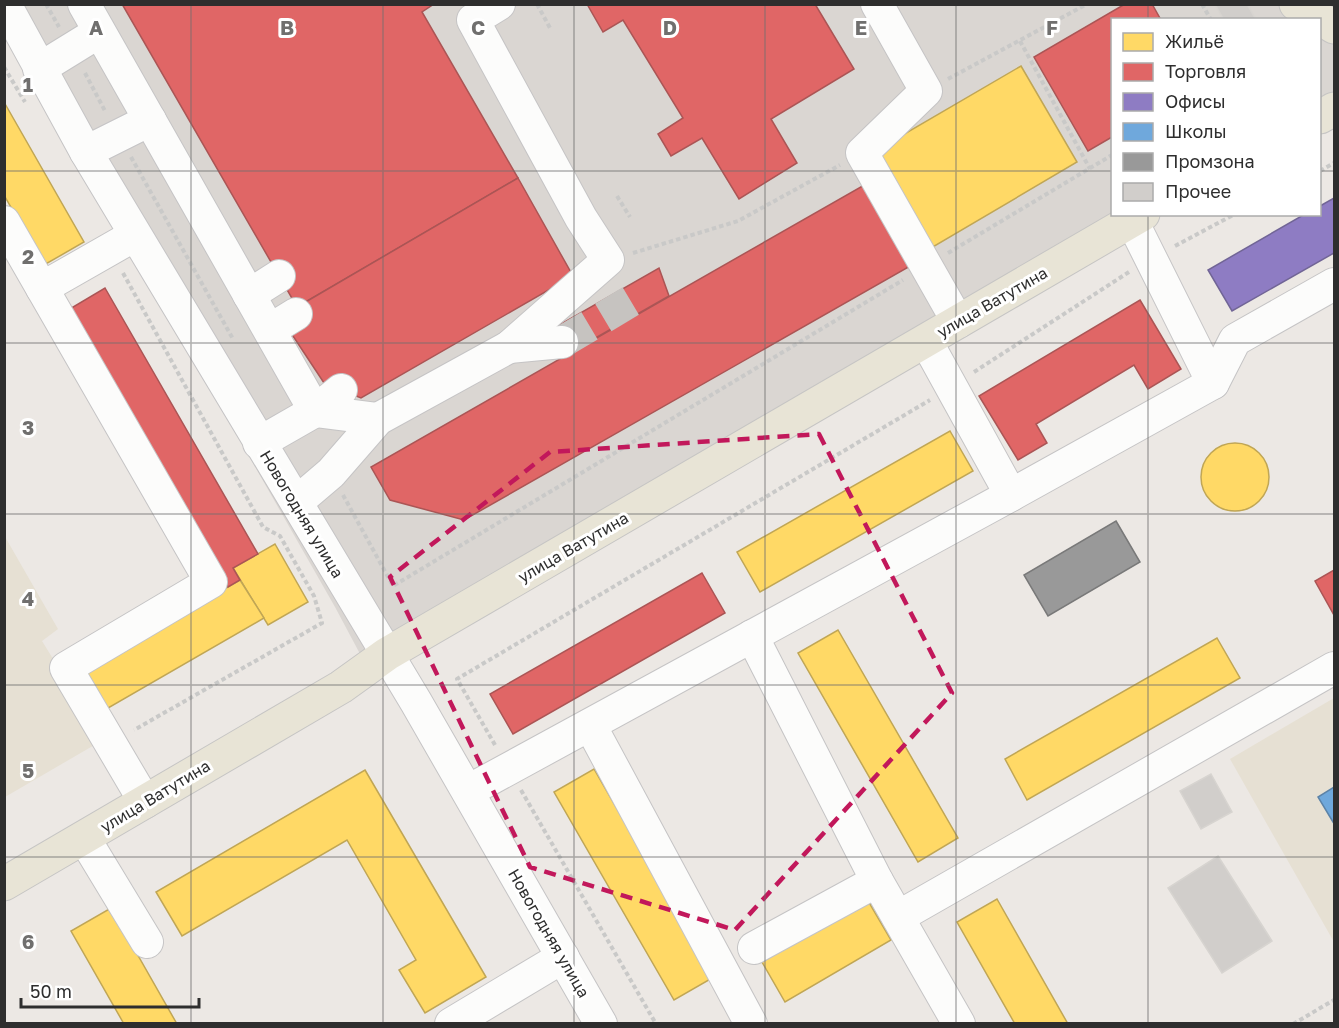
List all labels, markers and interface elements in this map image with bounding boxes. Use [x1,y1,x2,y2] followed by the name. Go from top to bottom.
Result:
[89,15,103,39] text: A
[280,15,294,39] text: B
[471,15,485,39] text: C
[663,15,677,39] text: D
[855,15,867,39] text: E
[1046,15,1058,39] text: F
[1111,18,1321,216] legend
[1165,30,1224,52] text: Жильё
[1165,60,1246,82] text: Торговля
[23,72,33,96] text: 1
[1165,90,1226,112] text: Офисы
[1165,120,1227,142] text: Школы
[1165,150,1255,172] text: Промзона
[1165,180,1231,202] text: Прочее
[22,244,34,268] text: 2
[933,262,1051,342] street label: улица Ватутина
[22,415,34,439] text: 3
[256,446,348,582] street label: Новогодняя улица
[514,507,632,587] street label: улица Ватутина
[22,586,34,610] text: 4
[97,755,213,837] street label: улица Ватутина
[22,758,34,782] text: 5
[504,865,594,1001] street label: Новогодняя улица
[22,929,34,953] text: 6
[21,971,200,1009] scale bar
[30,980,72,1002] text: 50 m

